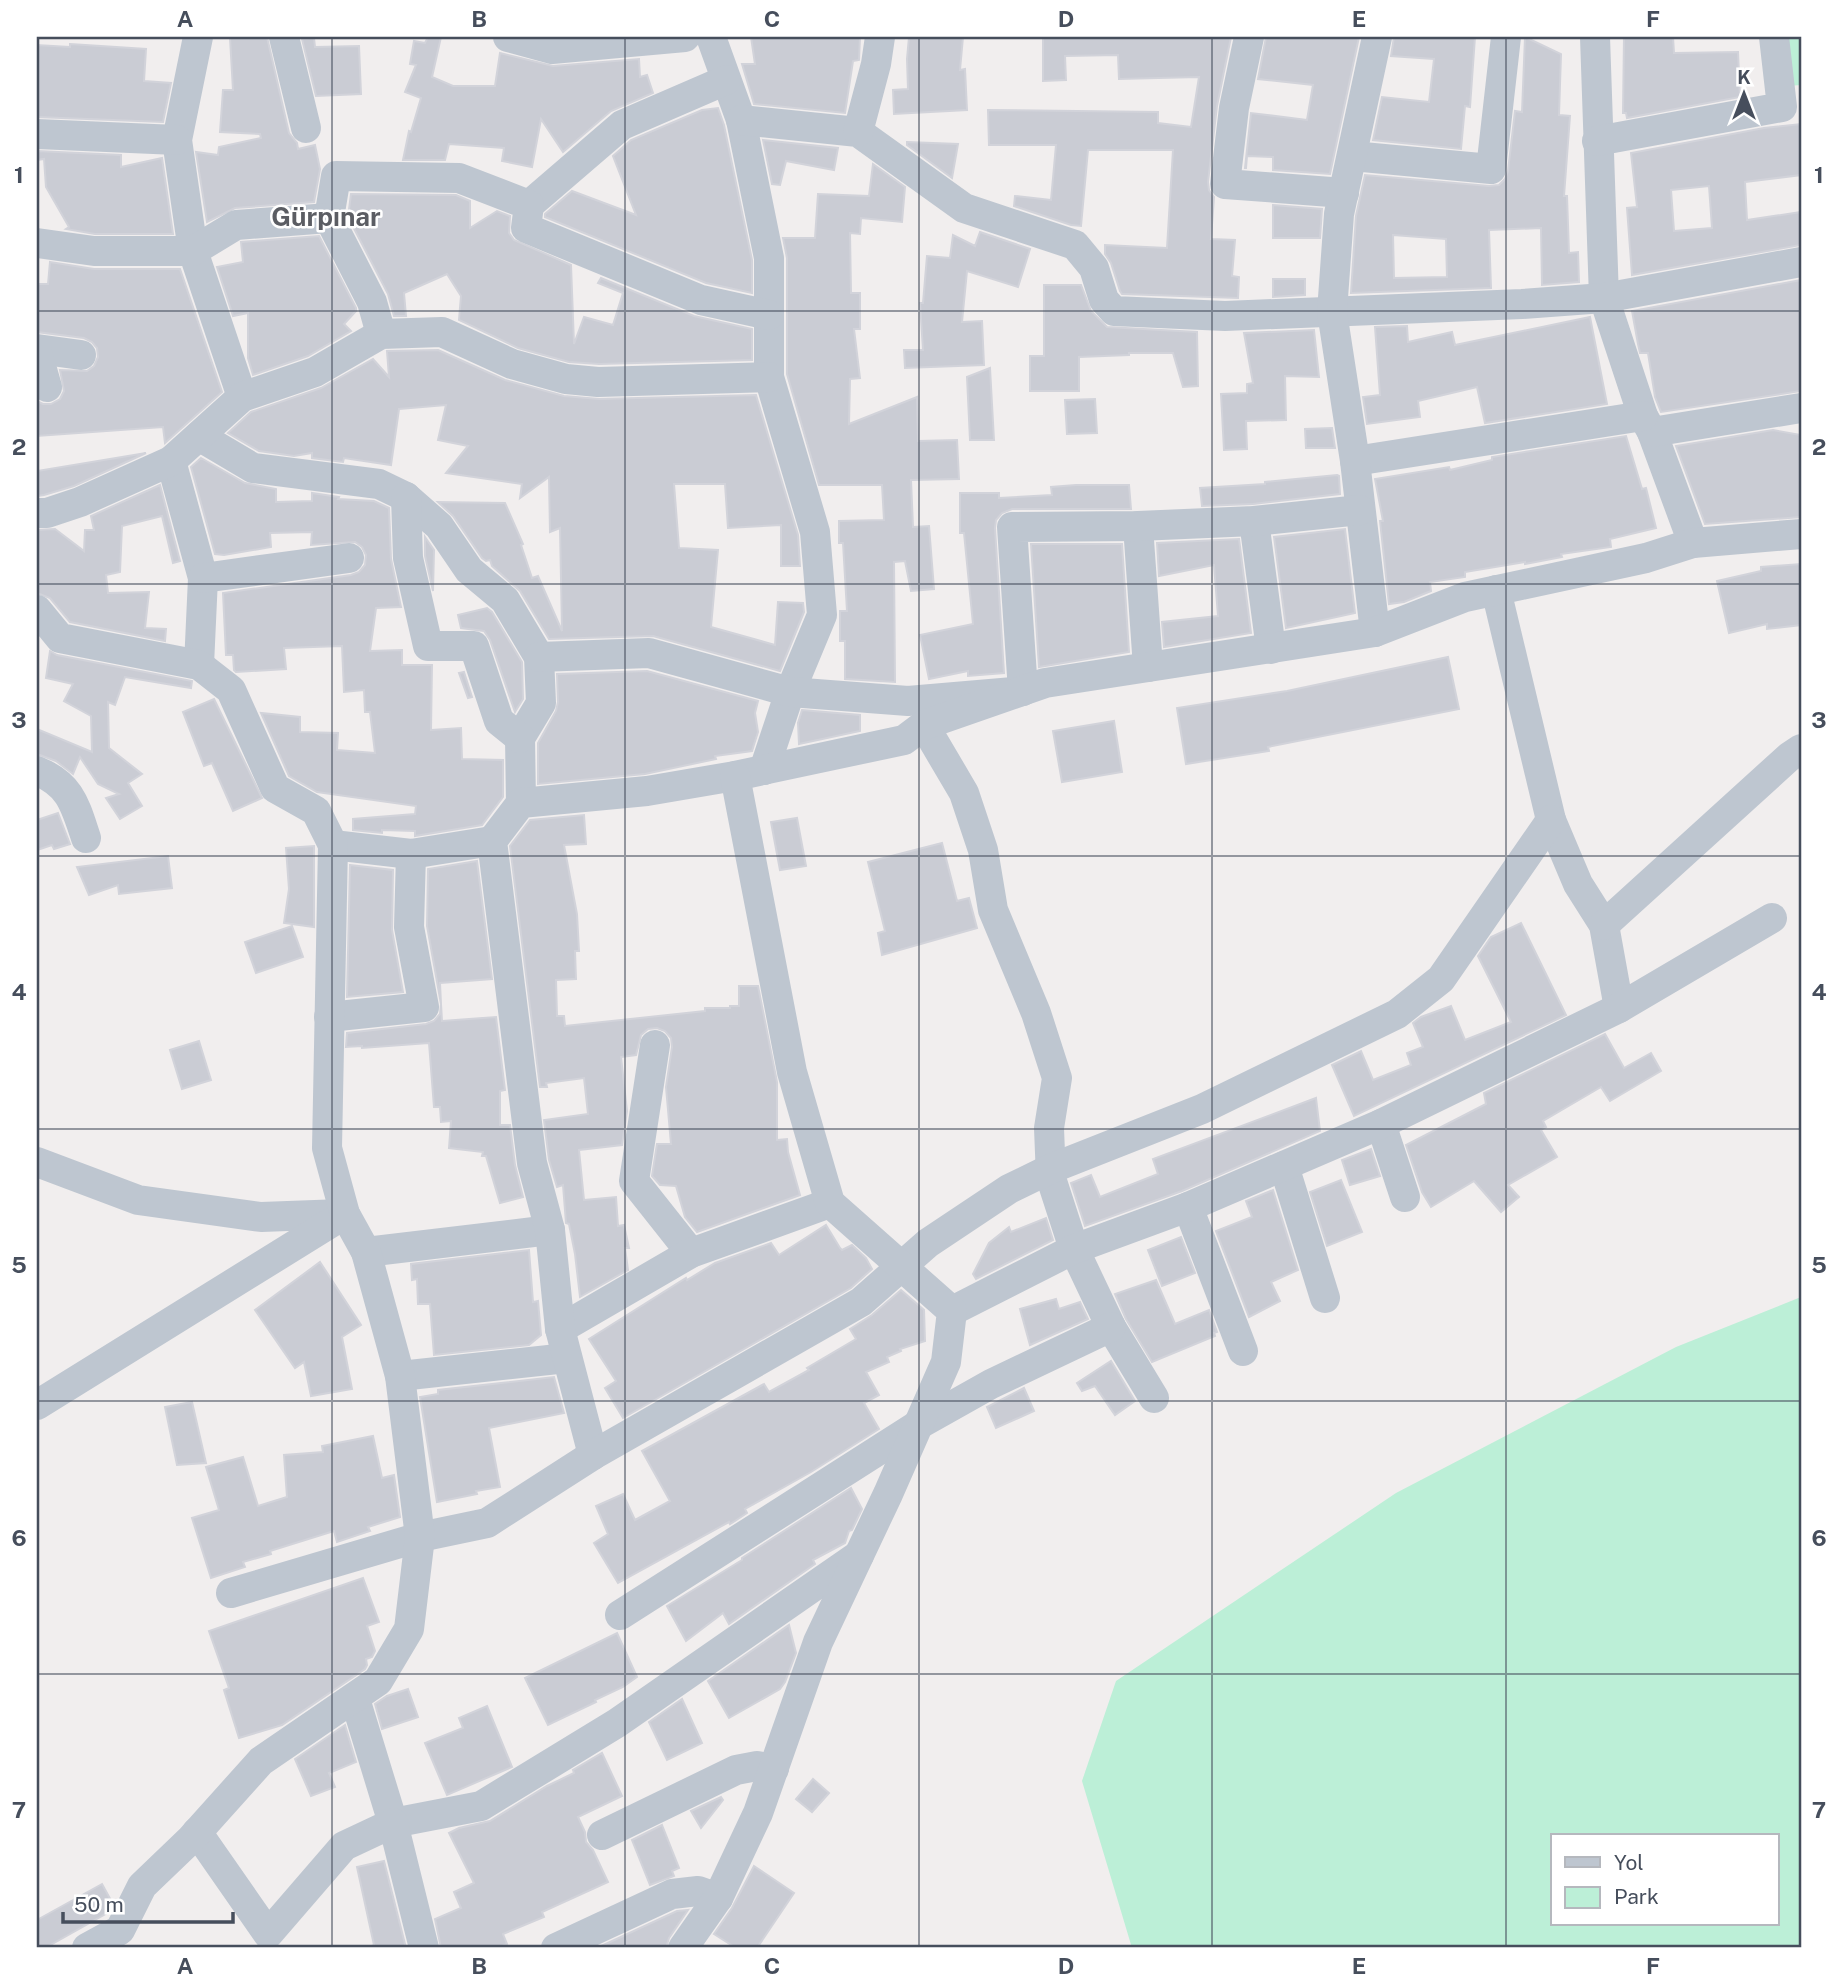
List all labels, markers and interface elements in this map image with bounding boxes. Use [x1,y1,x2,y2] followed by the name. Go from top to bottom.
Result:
[177,5,194,32] text: A
[471,5,487,32] text: B
[764,5,780,32] text: C
[1058,5,1074,32] text: D
[1352,5,1366,32] text: E
[1646,5,1660,32] text: F
[1708,60,1778,130] north arrow
[1737,66,1751,88] text: K
[14,161,24,188] text: 1
[1814,161,1824,188] text: 1
[271,201,381,232] district label: Gürpınar
[12,433,26,460] text: 2
[1812,433,1826,460] text: 2
[11,706,27,733] text: 3
[1811,706,1827,733] text: 3
[11,978,27,1005] text: 4
[1811,978,1827,1005] text: 4
[11,1251,27,1278] text: 5
[1811,1251,1827,1278] text: 5
[11,1524,27,1551] text: 6
[1811,1524,1827,1551] text: 6
[12,1796,26,1823] text: 7
[1812,1796,1826,1823] text: 7
[1551,1834,1778,1926] legend
[1614,1850,1644,1875] text: Yol
[63,1880,233,1924] scale bar
[1614,1884,1659,1909] text: Park
[74,1892,124,1917] text: 50 m
[177,1952,194,1979] text: A
[471,1952,487,1979] text: B
[764,1952,780,1979] text: C
[1058,1952,1074,1979] text: D
[1352,1952,1366,1979] text: E
[1646,1952,1660,1979] text: F

